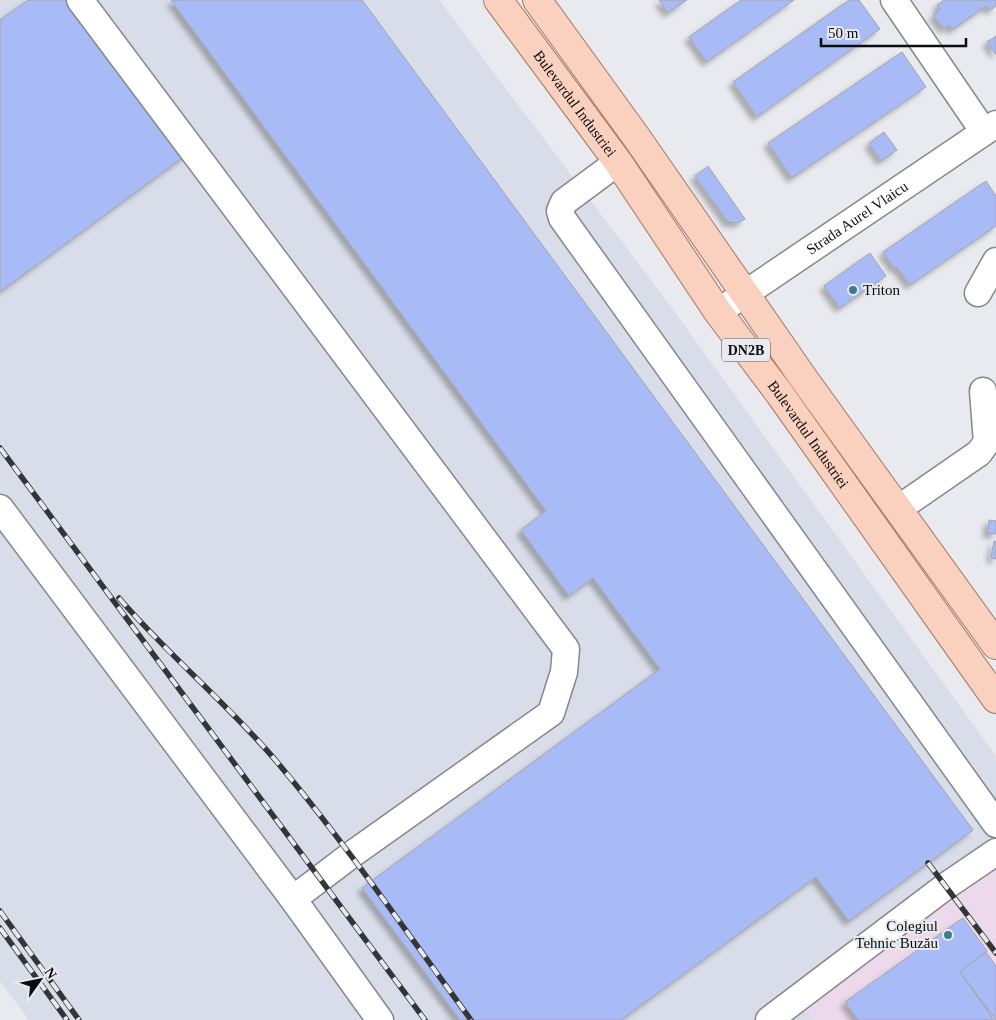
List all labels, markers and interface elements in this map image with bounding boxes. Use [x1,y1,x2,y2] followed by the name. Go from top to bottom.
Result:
[821,15,966,47] scale bar
[828,25,859,41] text: 50 m
[530,47,619,160] street label: Bulevardul Industriei
[803,178,911,258] street label: Strada Aurel Vlaicu
[863,282,900,298] place label: Triton
[847,284,859,296] marker: Triton
[722,338,770,362] road number: DN2B
[765,378,852,491] street label: Bulevardul Industriei
[855,918,938,951] place label: Colegiul Tehnic Buzău
[942,929,954,941] marker: Colegiul Tehnic Buzău
[15,955,65,1005] north arrow
[41,965,60,982] text: N

